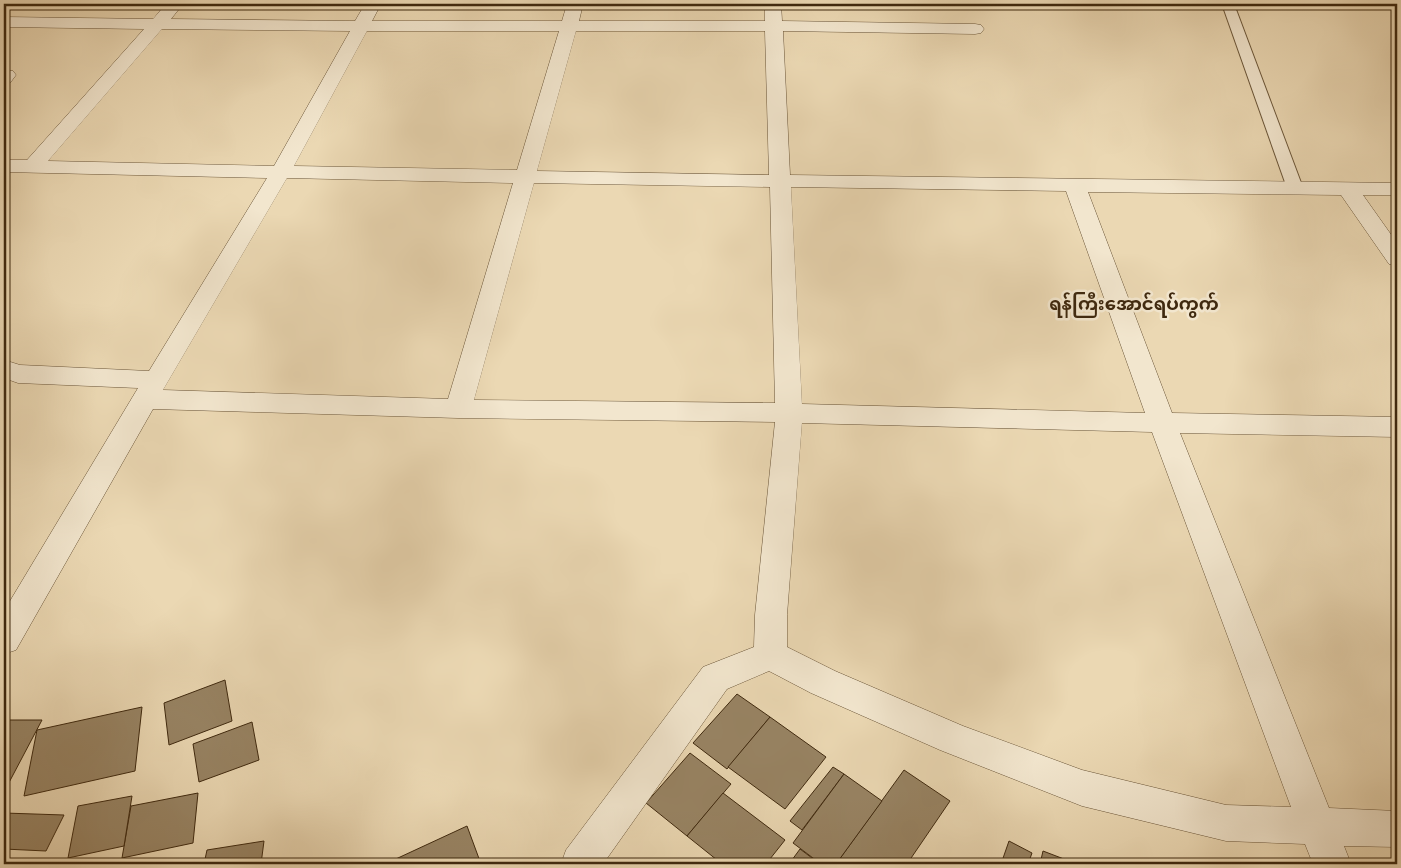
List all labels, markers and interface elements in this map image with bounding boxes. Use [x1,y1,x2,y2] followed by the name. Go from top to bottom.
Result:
[1049,292,1219,318] district label: ရန်ကြီးအောင်ရပ်ကွက်

